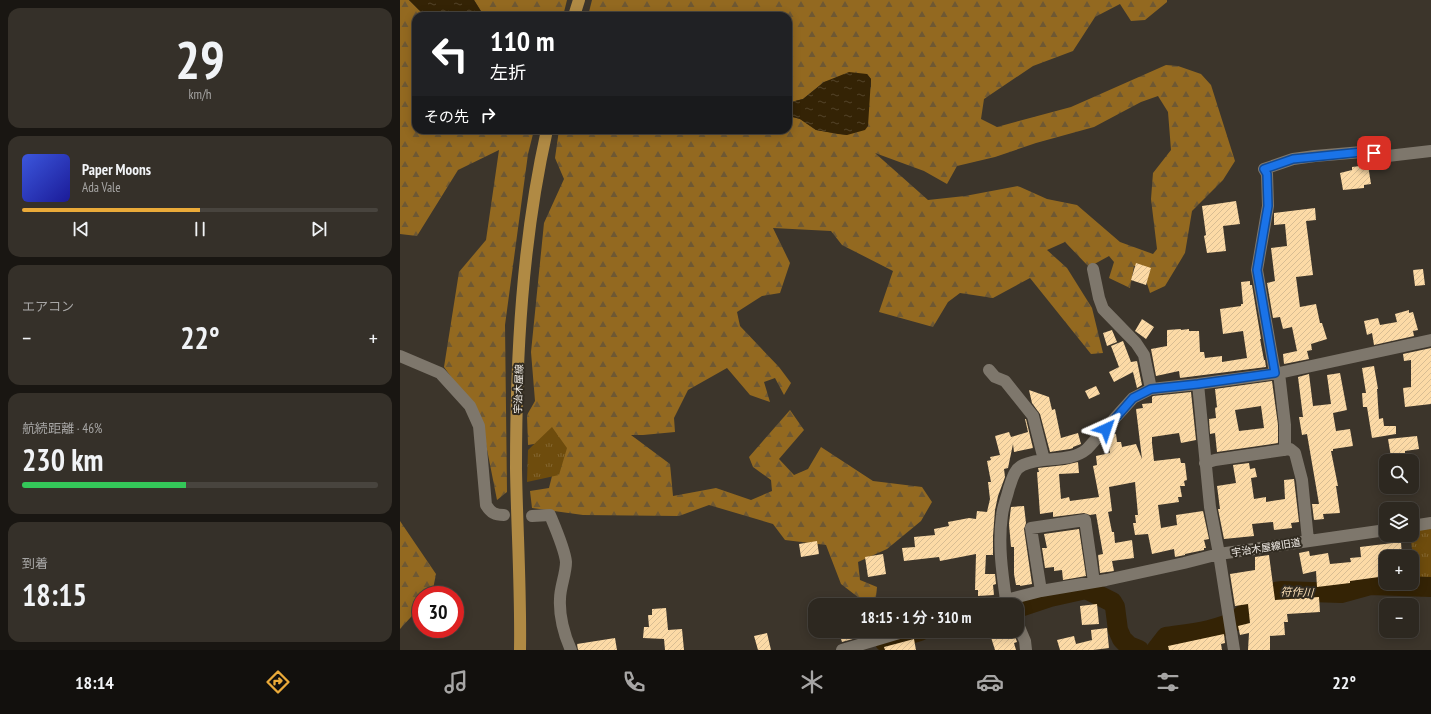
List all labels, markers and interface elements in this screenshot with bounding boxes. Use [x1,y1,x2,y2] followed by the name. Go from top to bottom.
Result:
[490,22,554,59] text: 110 m
[175,26,225,93] text: 29
[424,28,476,80] icon: left
[490,61,526,84] text: 左折
[188,86,212,103] text: km/h
[477,104,499,126] icon: right
[424,107,469,126] text: その先
[1357,136,1391,170] pin
[1363,142,1385,164] icon: arrive
[82,160,151,179] text: Paper Moons
[82,179,121,196] text: Ada Vale
[70,218,92,240] icon: previous
[189,218,211,240] icon: pause
[308,218,330,240] icon: next
[22,298,74,315] text: エアコン
[180,318,220,357] text: 22°
[22,324,31,352] text: −
[369,324,378,352] text: +
[511,364,526,414] street label: 宇治木屋線
[1085,408,1127,450] position arrow
[22,420,102,437] text: 航続距離 · 46%
[22,440,103,479] text: 230 km
[1379,454,1419,638] map controls
[1379,454,1419,494] button: search
[1379,502,1419,542] button: layers
[1230,536,1302,559] street label: 宇治木屋線旧道
[1379,550,1419,590] button: +
[22,555,48,572] text: 到着
[22,575,87,614] text: 18:15
[1280,584,1315,600] water label: 符作川
[412,586,464,638] speed limit sign: 30
[1379,598,1419,638] button: −
[861,608,971,627] text: 18:15 · 1 分 · 310 m
[264,668,292,696] icon: directions
[442,668,470,696] icon: music
[620,668,648,696] icon: phone
[798,668,826,696] icon: climate
[976,668,1004,696] icon: car
[1154,668,1182,696] icon: filters
[75,671,114,694] text: 18:14
[1332,671,1356,694] text: 22°

